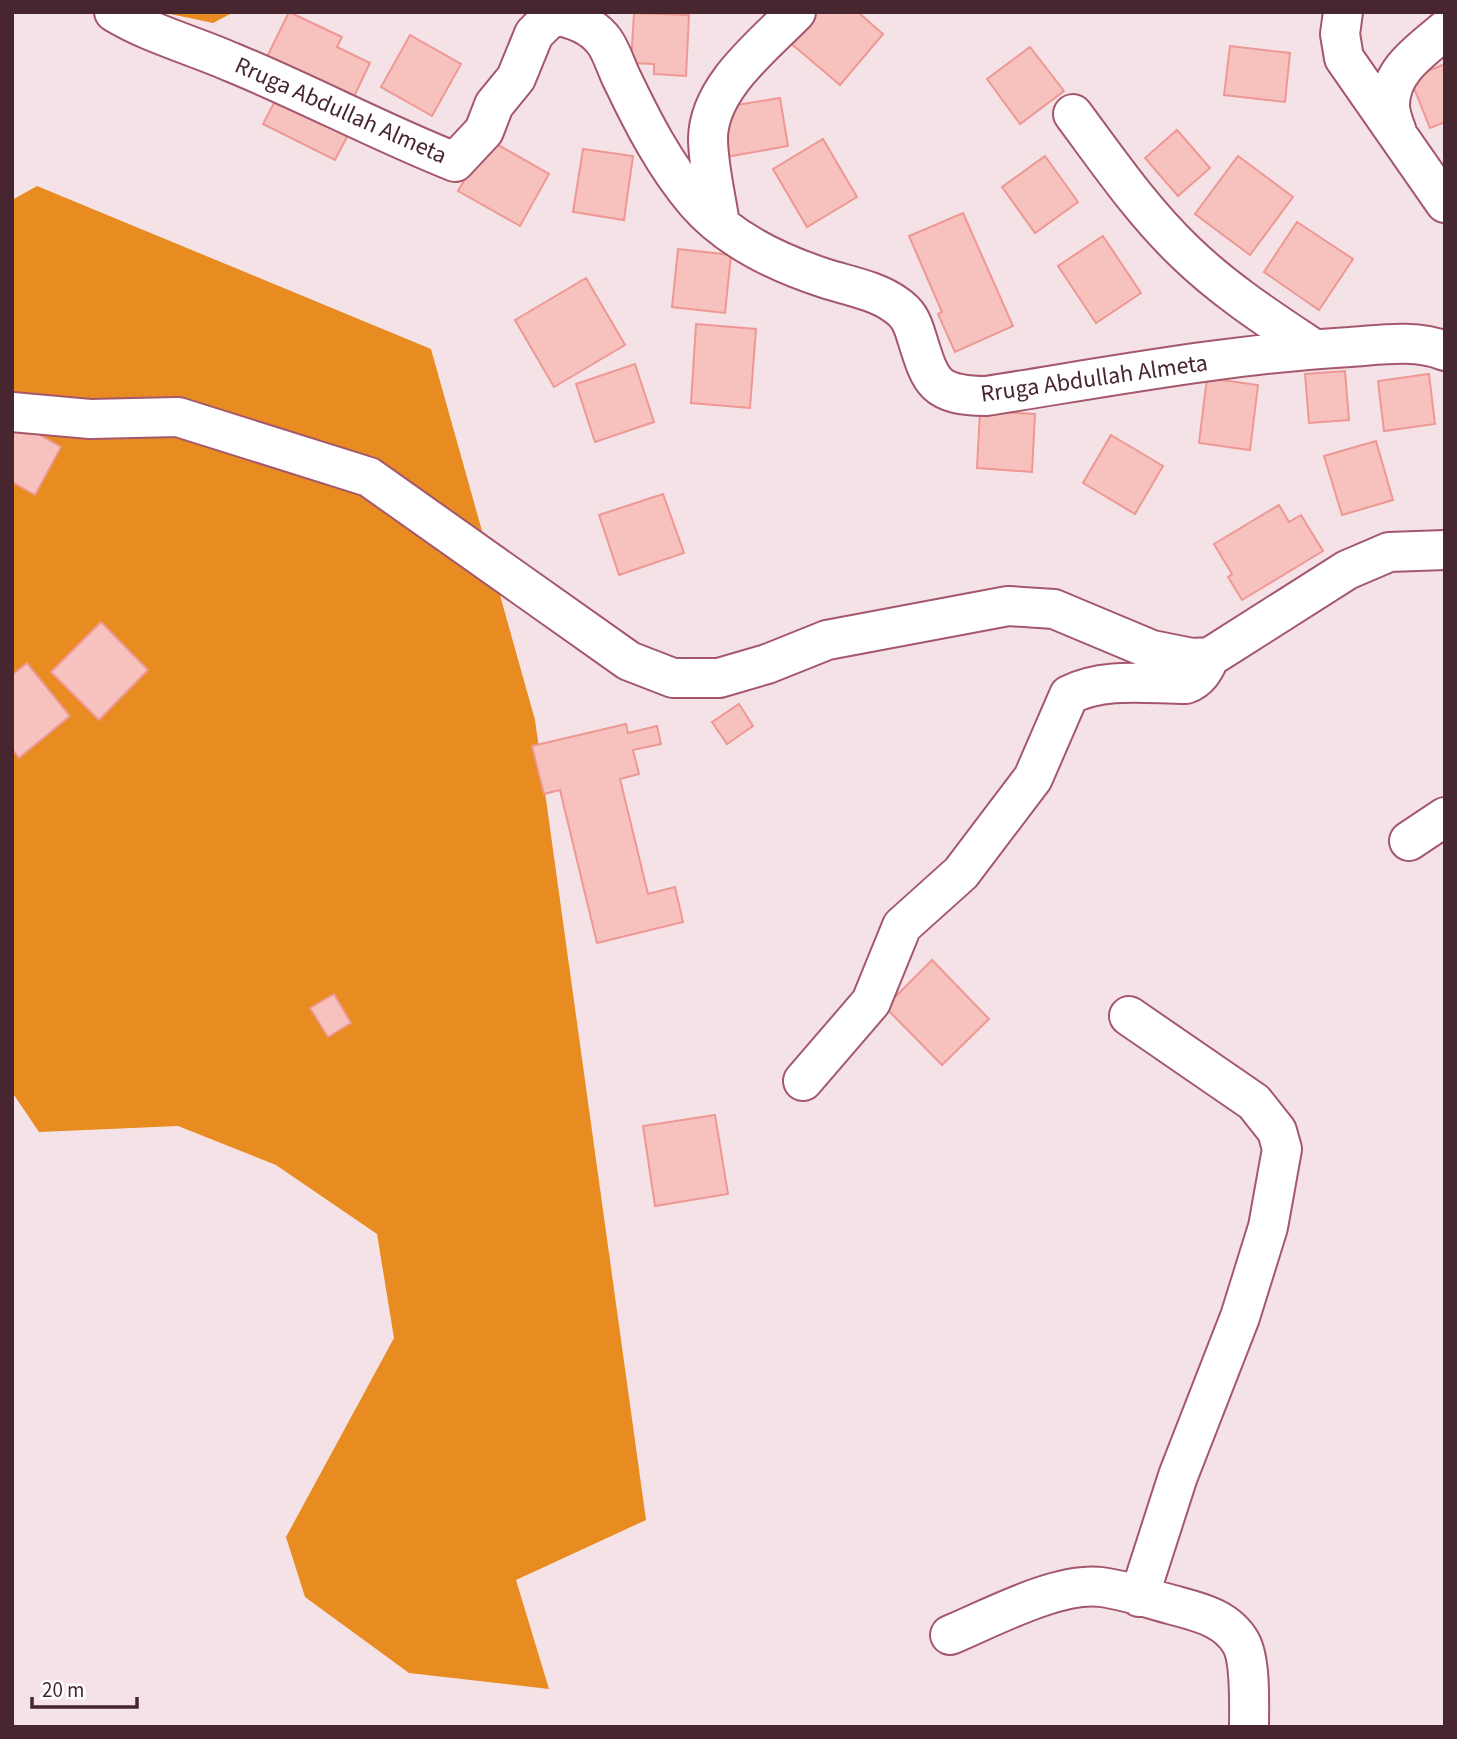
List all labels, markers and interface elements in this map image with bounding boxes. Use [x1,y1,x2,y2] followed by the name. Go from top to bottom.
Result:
[229,48,452,173] street label: Rruga Abdullah Almeta
[978,345,1210,412] street label: Rruga Abdullah Almeta
[32,1666,136,1710] scale bar
[42,1675,84,1705] text: 20 m

